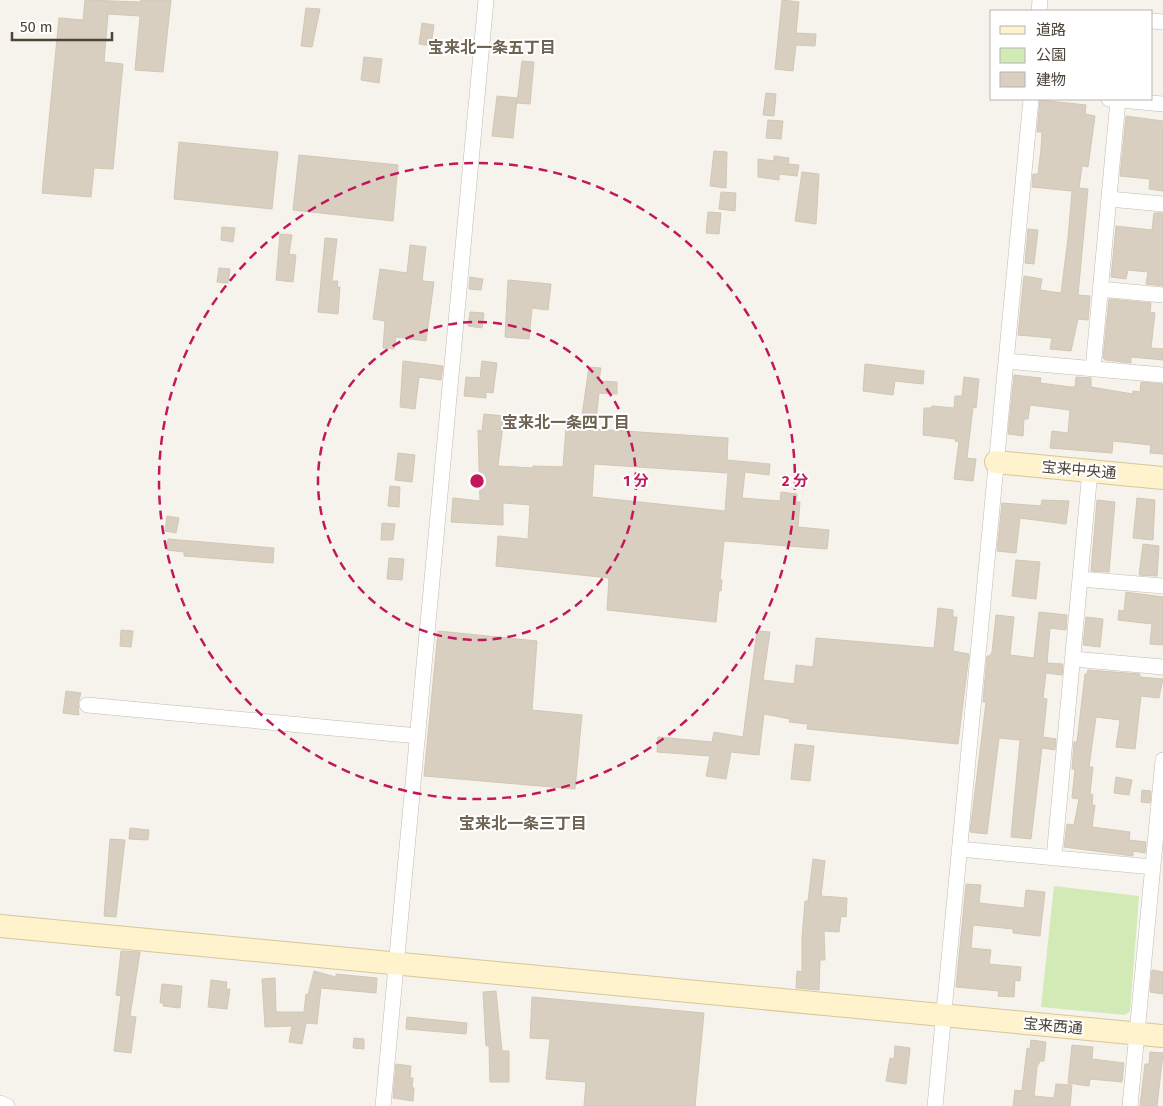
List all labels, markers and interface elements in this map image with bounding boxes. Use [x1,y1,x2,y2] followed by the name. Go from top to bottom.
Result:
[12,10,112,42] scale bar
[990,10,1153,100] legend
[20,18,53,36] text: 50 m
[1036,21,1066,39] text: 道路
[428,38,556,57] district label: 宝来北一条五丁目
[1036,46,1066,64] text: 公園
[1036,71,1066,89] text: 建物
[502,413,630,432] district label: 宝来北一条四丁目
[1041,458,1117,482] street label: 宝来中央通
[468,472,486,490] centre of rings
[623,472,649,490] text: 1 分
[782,472,808,490] text: 2 分
[459,814,587,833] district label: 宝来北一条三丁目
[1022,1014,1084,1038] street label: 宝来西通

